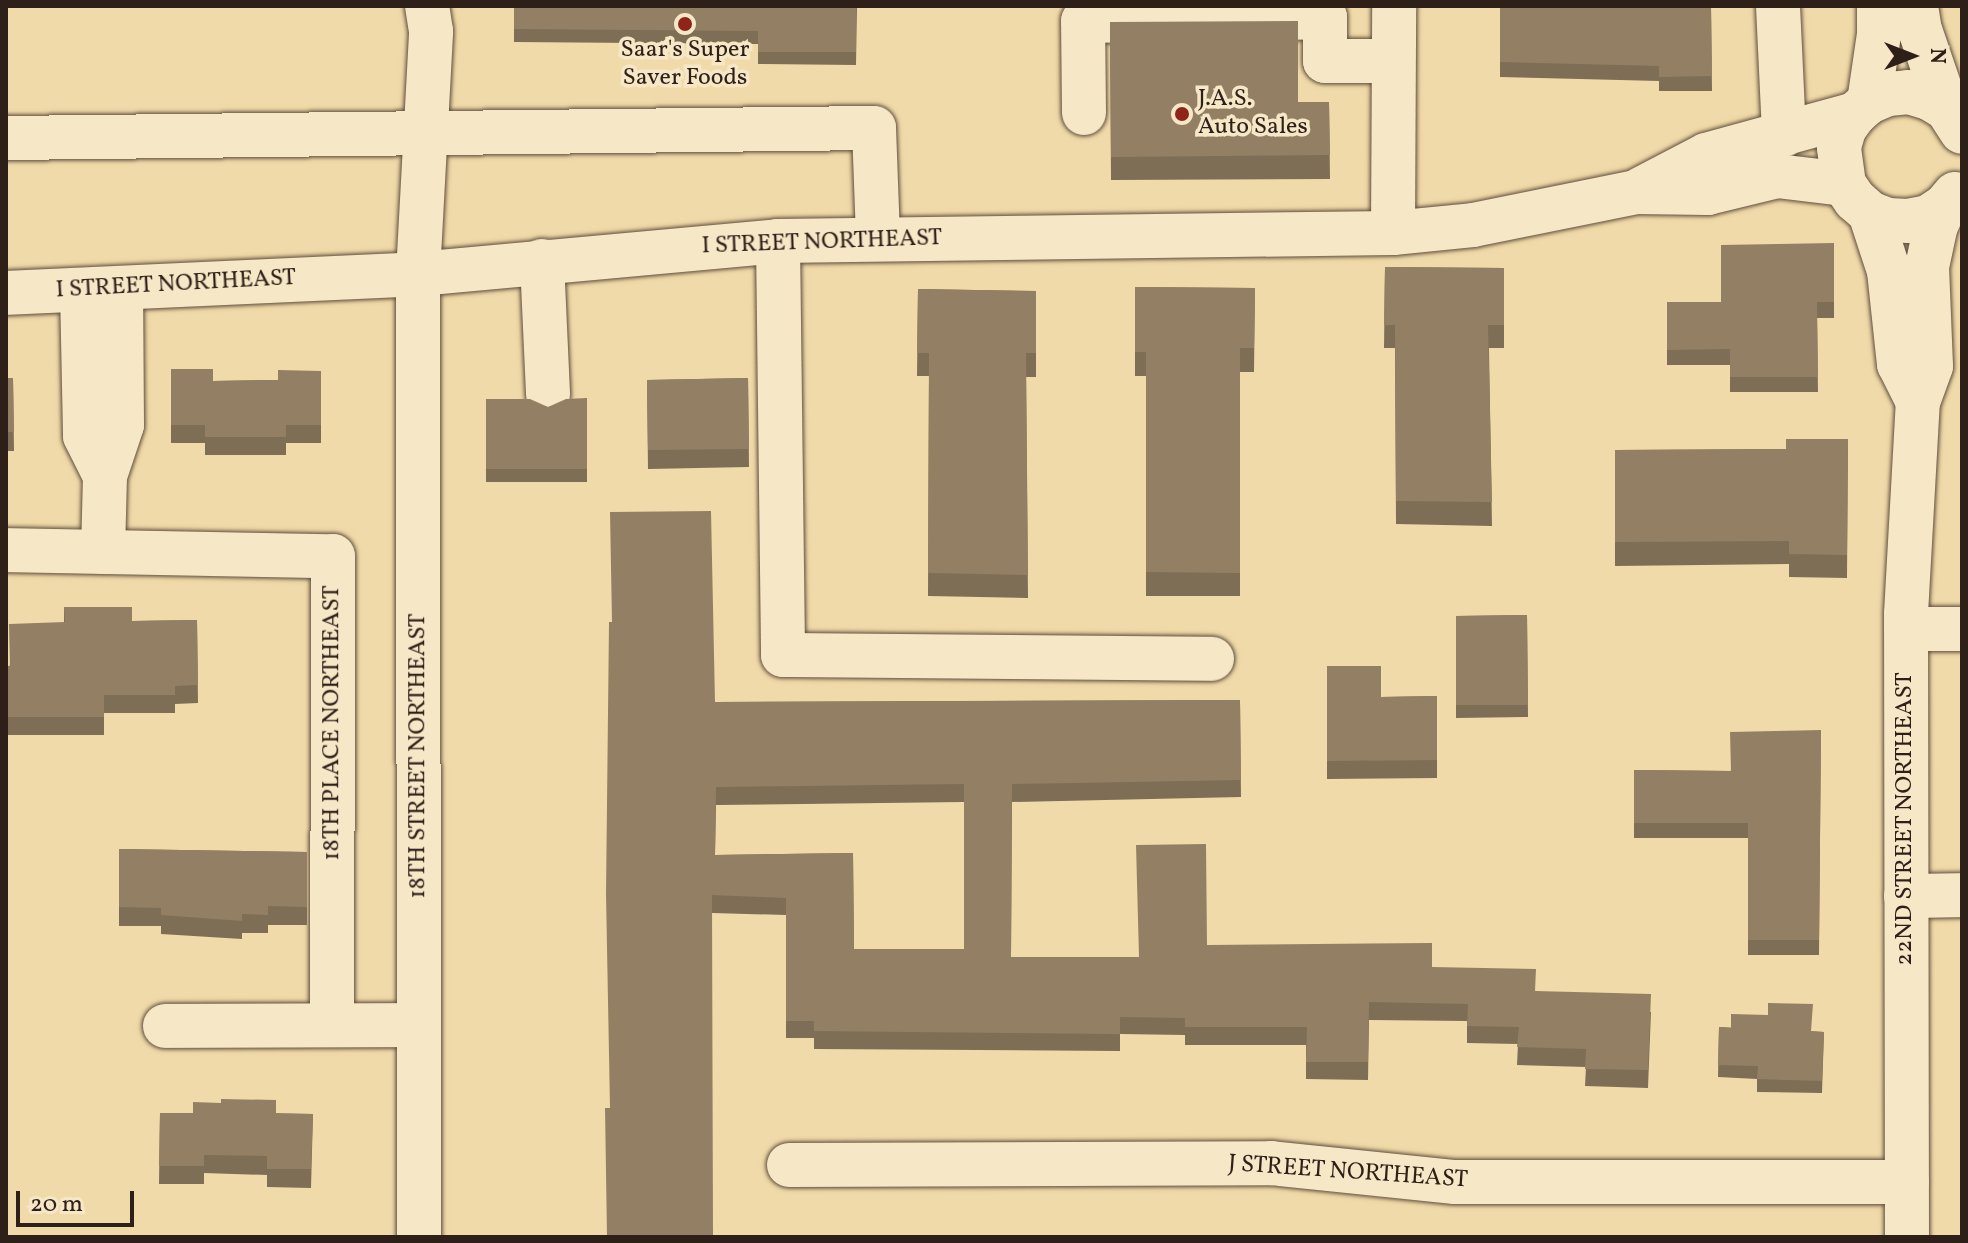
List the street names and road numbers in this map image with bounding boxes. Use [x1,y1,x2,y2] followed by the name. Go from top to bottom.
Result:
[701,224,943,262] street label: I STREET NORTHEAST
[55,264,297,306] street label: I STREET NORTHEAST
[319,585,347,861] street label: 18TH PLACE NORTHEAST
[405,613,433,899] street label: 18TH STREET NORTHEAST
[1892,672,1920,966] street label: 22ND STREET NORTHEAST
[1227,1150,1469,1196] street label: J STREET NORTHEAST

